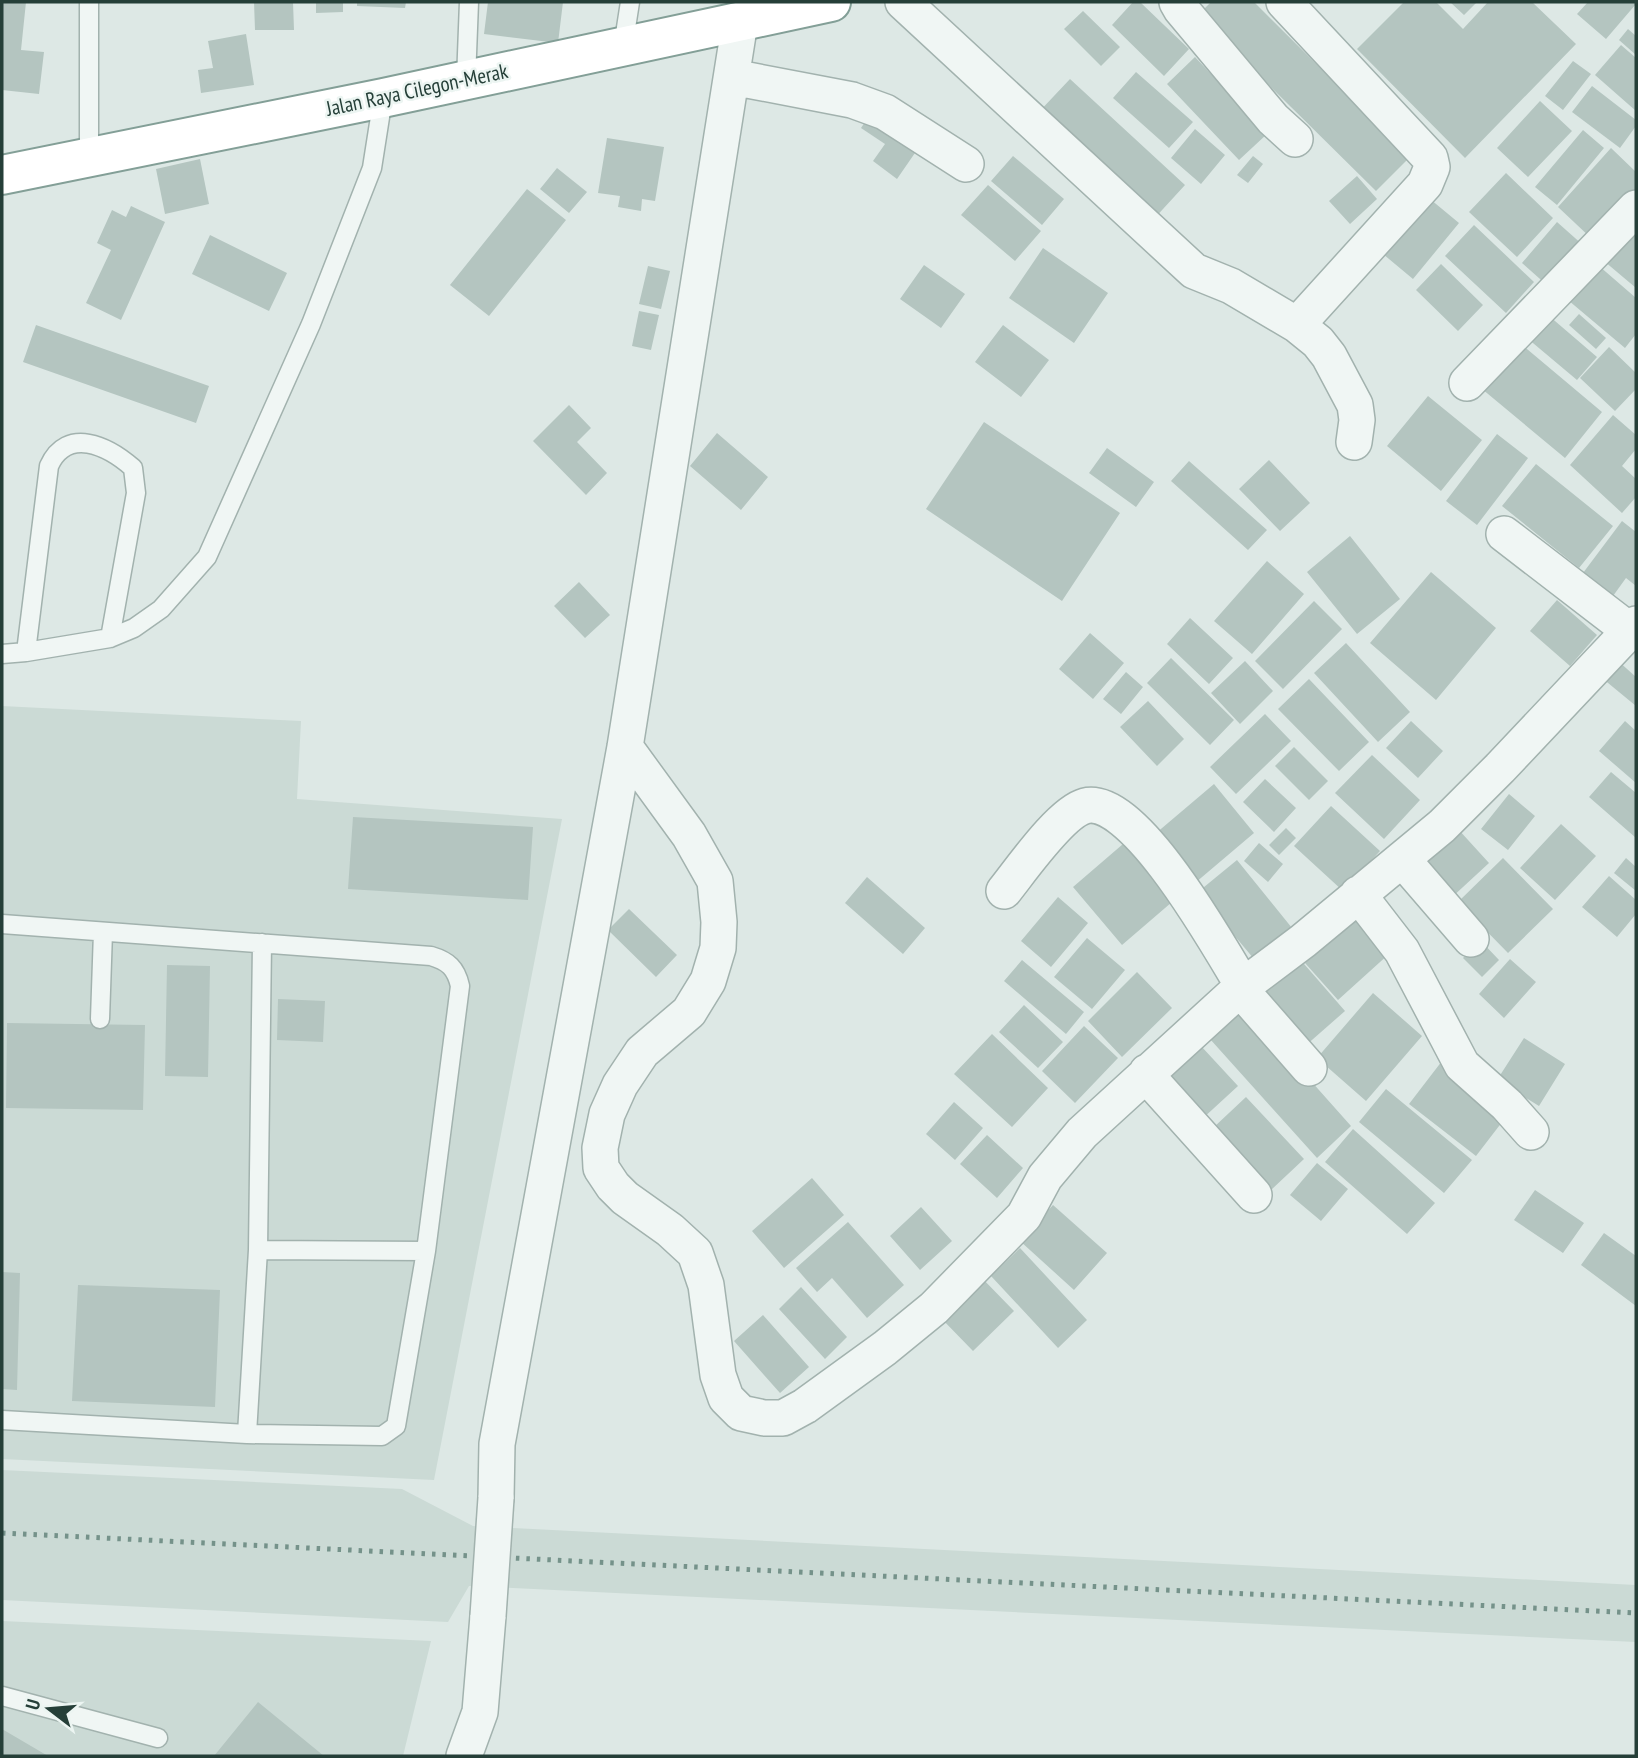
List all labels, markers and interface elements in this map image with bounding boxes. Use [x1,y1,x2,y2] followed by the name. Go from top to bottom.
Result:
[323,57,510,122] street label: Jalan Raya Cilegon-Merak
[14,1674,84,1744] north arrow
[20,1696,46,1712] text: U

